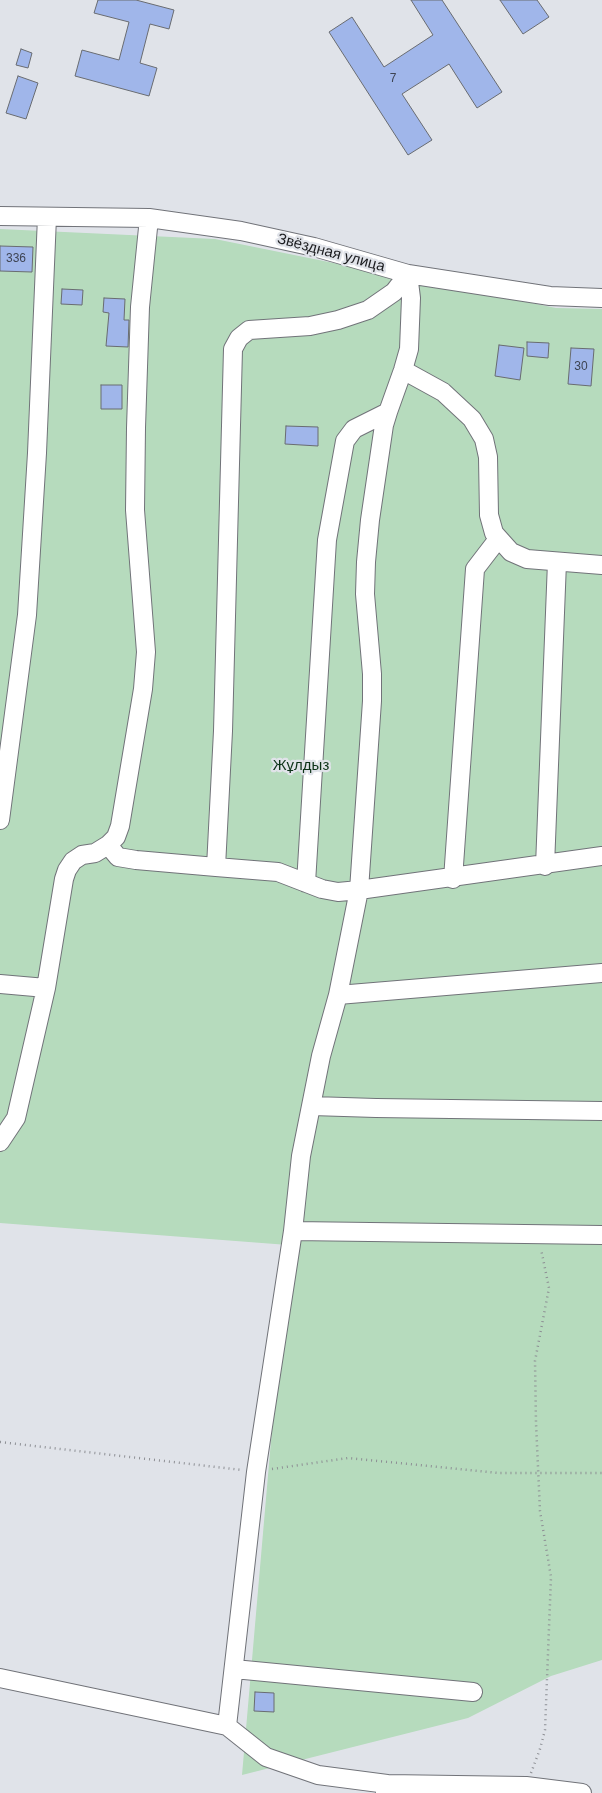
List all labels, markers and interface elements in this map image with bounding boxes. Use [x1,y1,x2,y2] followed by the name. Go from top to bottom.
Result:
[390,72,396,86] house number: 7
[275,230,387,276] street label: Звёздная улица
[6,252,26,266] house number: 336
[574,360,588,374] house number: 30
[273,757,329,775] park label: Жұлдыз

